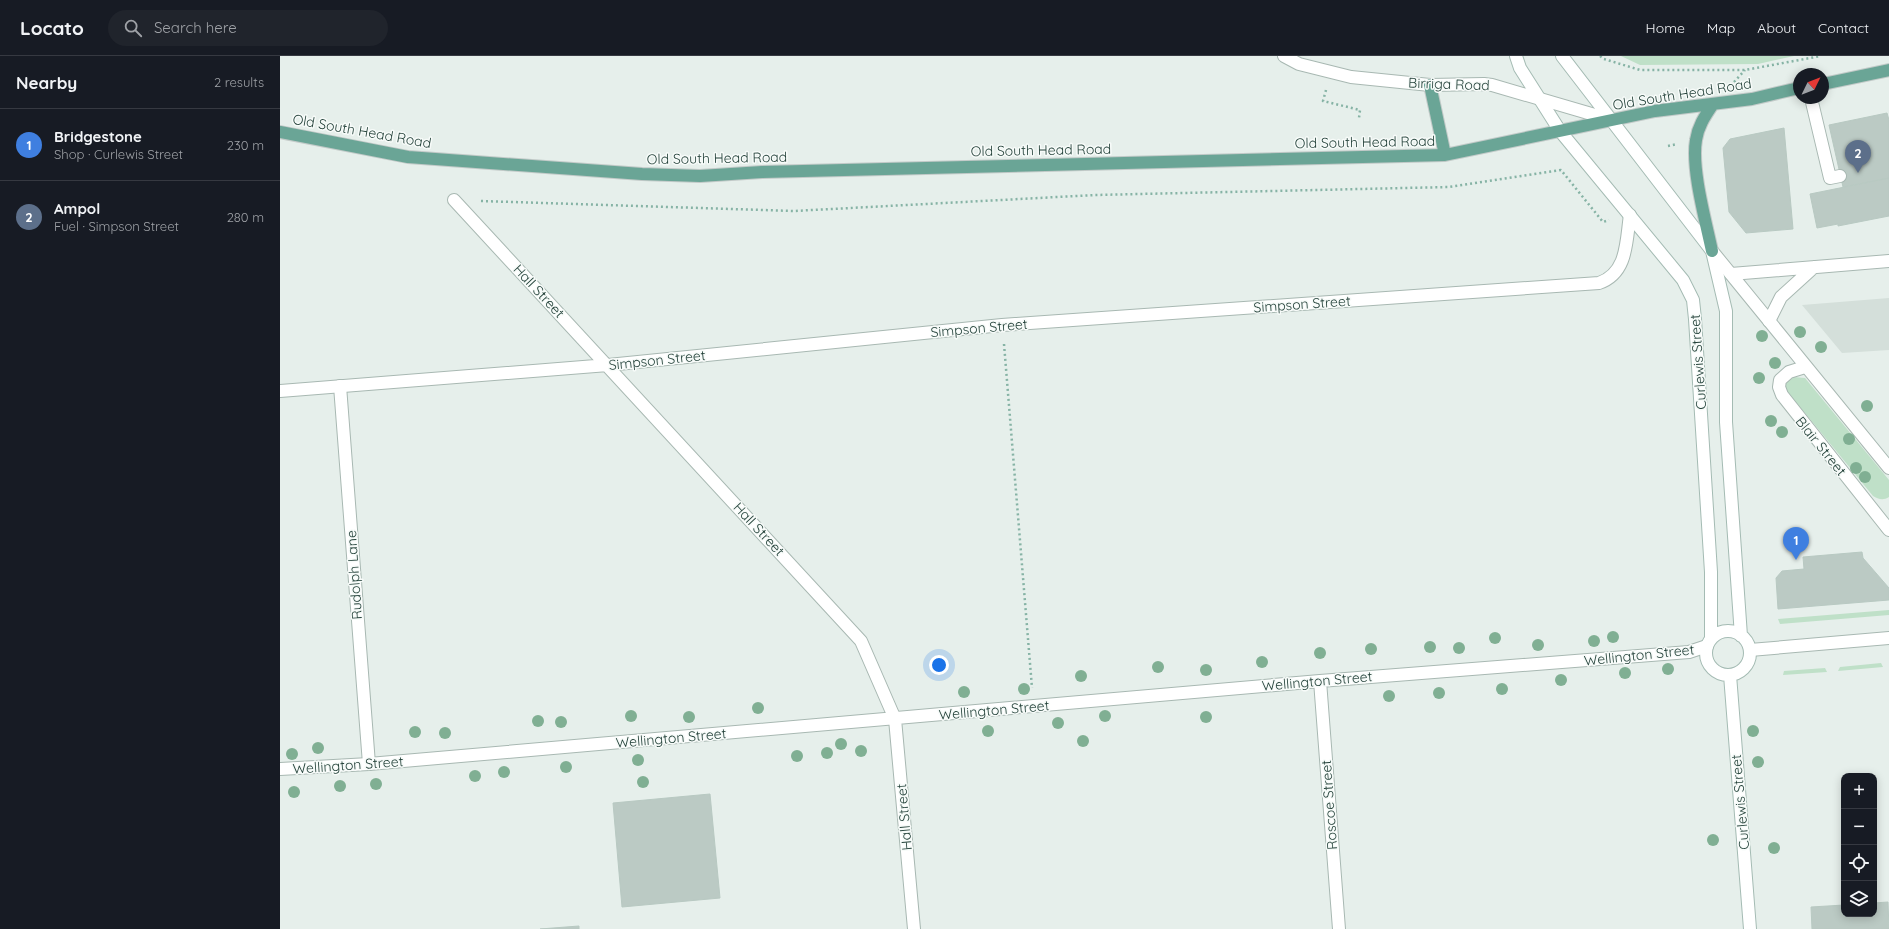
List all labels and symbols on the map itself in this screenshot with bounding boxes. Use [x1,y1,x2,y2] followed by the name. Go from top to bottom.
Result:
[1793,68,1829,104] north arrow
[1408,74,1490,94] street label: Birriga Road
[1611,74,1753,114] street label: Old South Head Road
[291,110,433,152] street label: Old South Head Road
[1295,132,1435,152] street label: Old South Head Road
[971,140,1111,160] street label: Old South Head Road
[1845,140,1871,173] pin: 2
[647,148,787,168] street label: Old South Head Road
[510,260,569,322] street label: Hall Street
[1253,292,1351,316] street label: Simpson Street
[1686,313,1710,410] street label: Curlewis Street
[930,315,1029,341] street label: Simpson Street
[608,346,707,374] street label: Simpson Street
[1792,413,1851,480] street label: Blair Street
[730,498,789,560] street label: Hall Street
[1783,527,1809,560] pin: 1
[342,530,366,620] street label: Rudolph Lane
[1583,640,1695,670] street label: Wellington Street
[929,655,949,675] your location
[1261,667,1373,695] street label: Wellington Street
[938,696,1050,724] street label: Wellington Street
[615,724,727,752] street label: Wellington Street
[292,752,404,778] street label: Wellington Street
[1727,753,1753,850] street label: Curlewis Street
[1317,759,1341,851] street label: Roscoe Street
[892,783,916,851] street label: Hall Street

